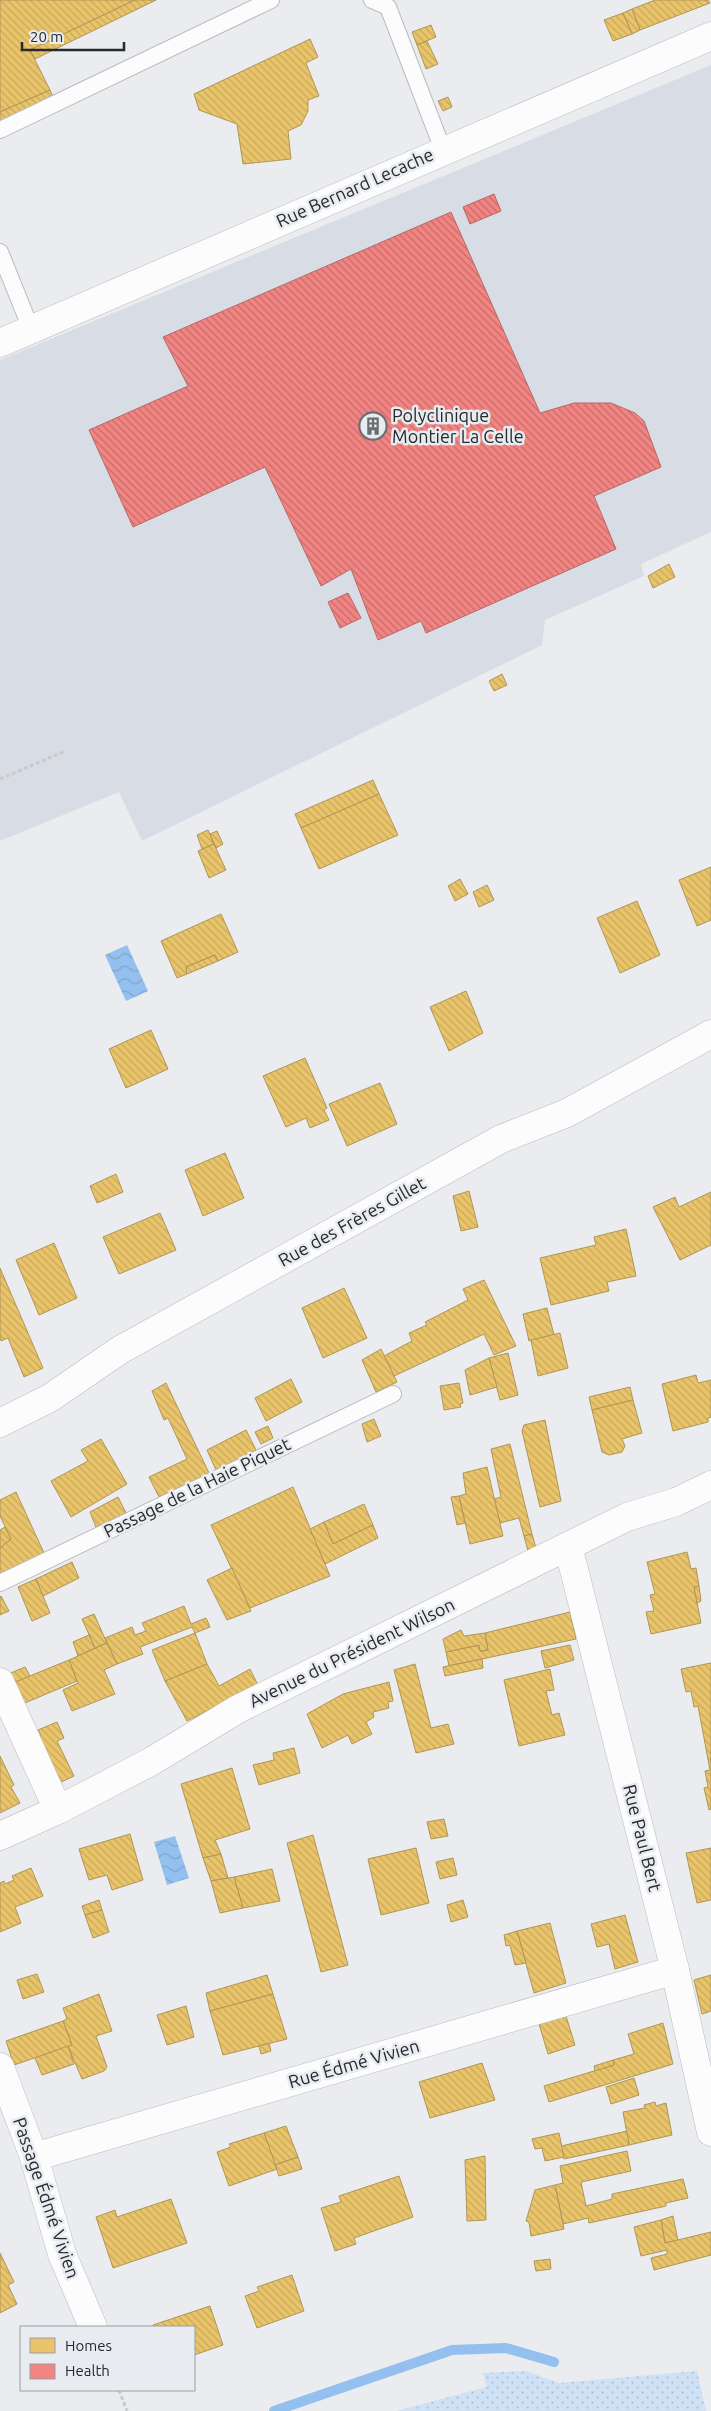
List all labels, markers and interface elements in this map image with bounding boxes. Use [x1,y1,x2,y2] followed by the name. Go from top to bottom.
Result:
[22,20,125,52] scale bar
[30,28,63,45] text: 20 m
[273,143,436,231] street label: Rue Bernard Lecache
[392,405,524,446] place label: Polyclinique Montier La Celle
[358,411,388,441] building icon: Polyclinique Montier La Celle
[274,1172,429,1270] street label: Rue des Frères Gillet
[100,1433,293,1541] street label: Passage de la Haie Piquet
[246,1594,458,1711] street label: Avenue du Président Wilson
[620,1782,666,1893] street label: Rue Paul Bert
[286,2034,422,2091] street label: Rue Édmé Vivien
[10,2114,85,2281] street label: Passage Édmé Vivien
[20,2326,195,2391] legend
[65,2337,112,2354] text: Homes
[65,2362,110,2379] text: Health

